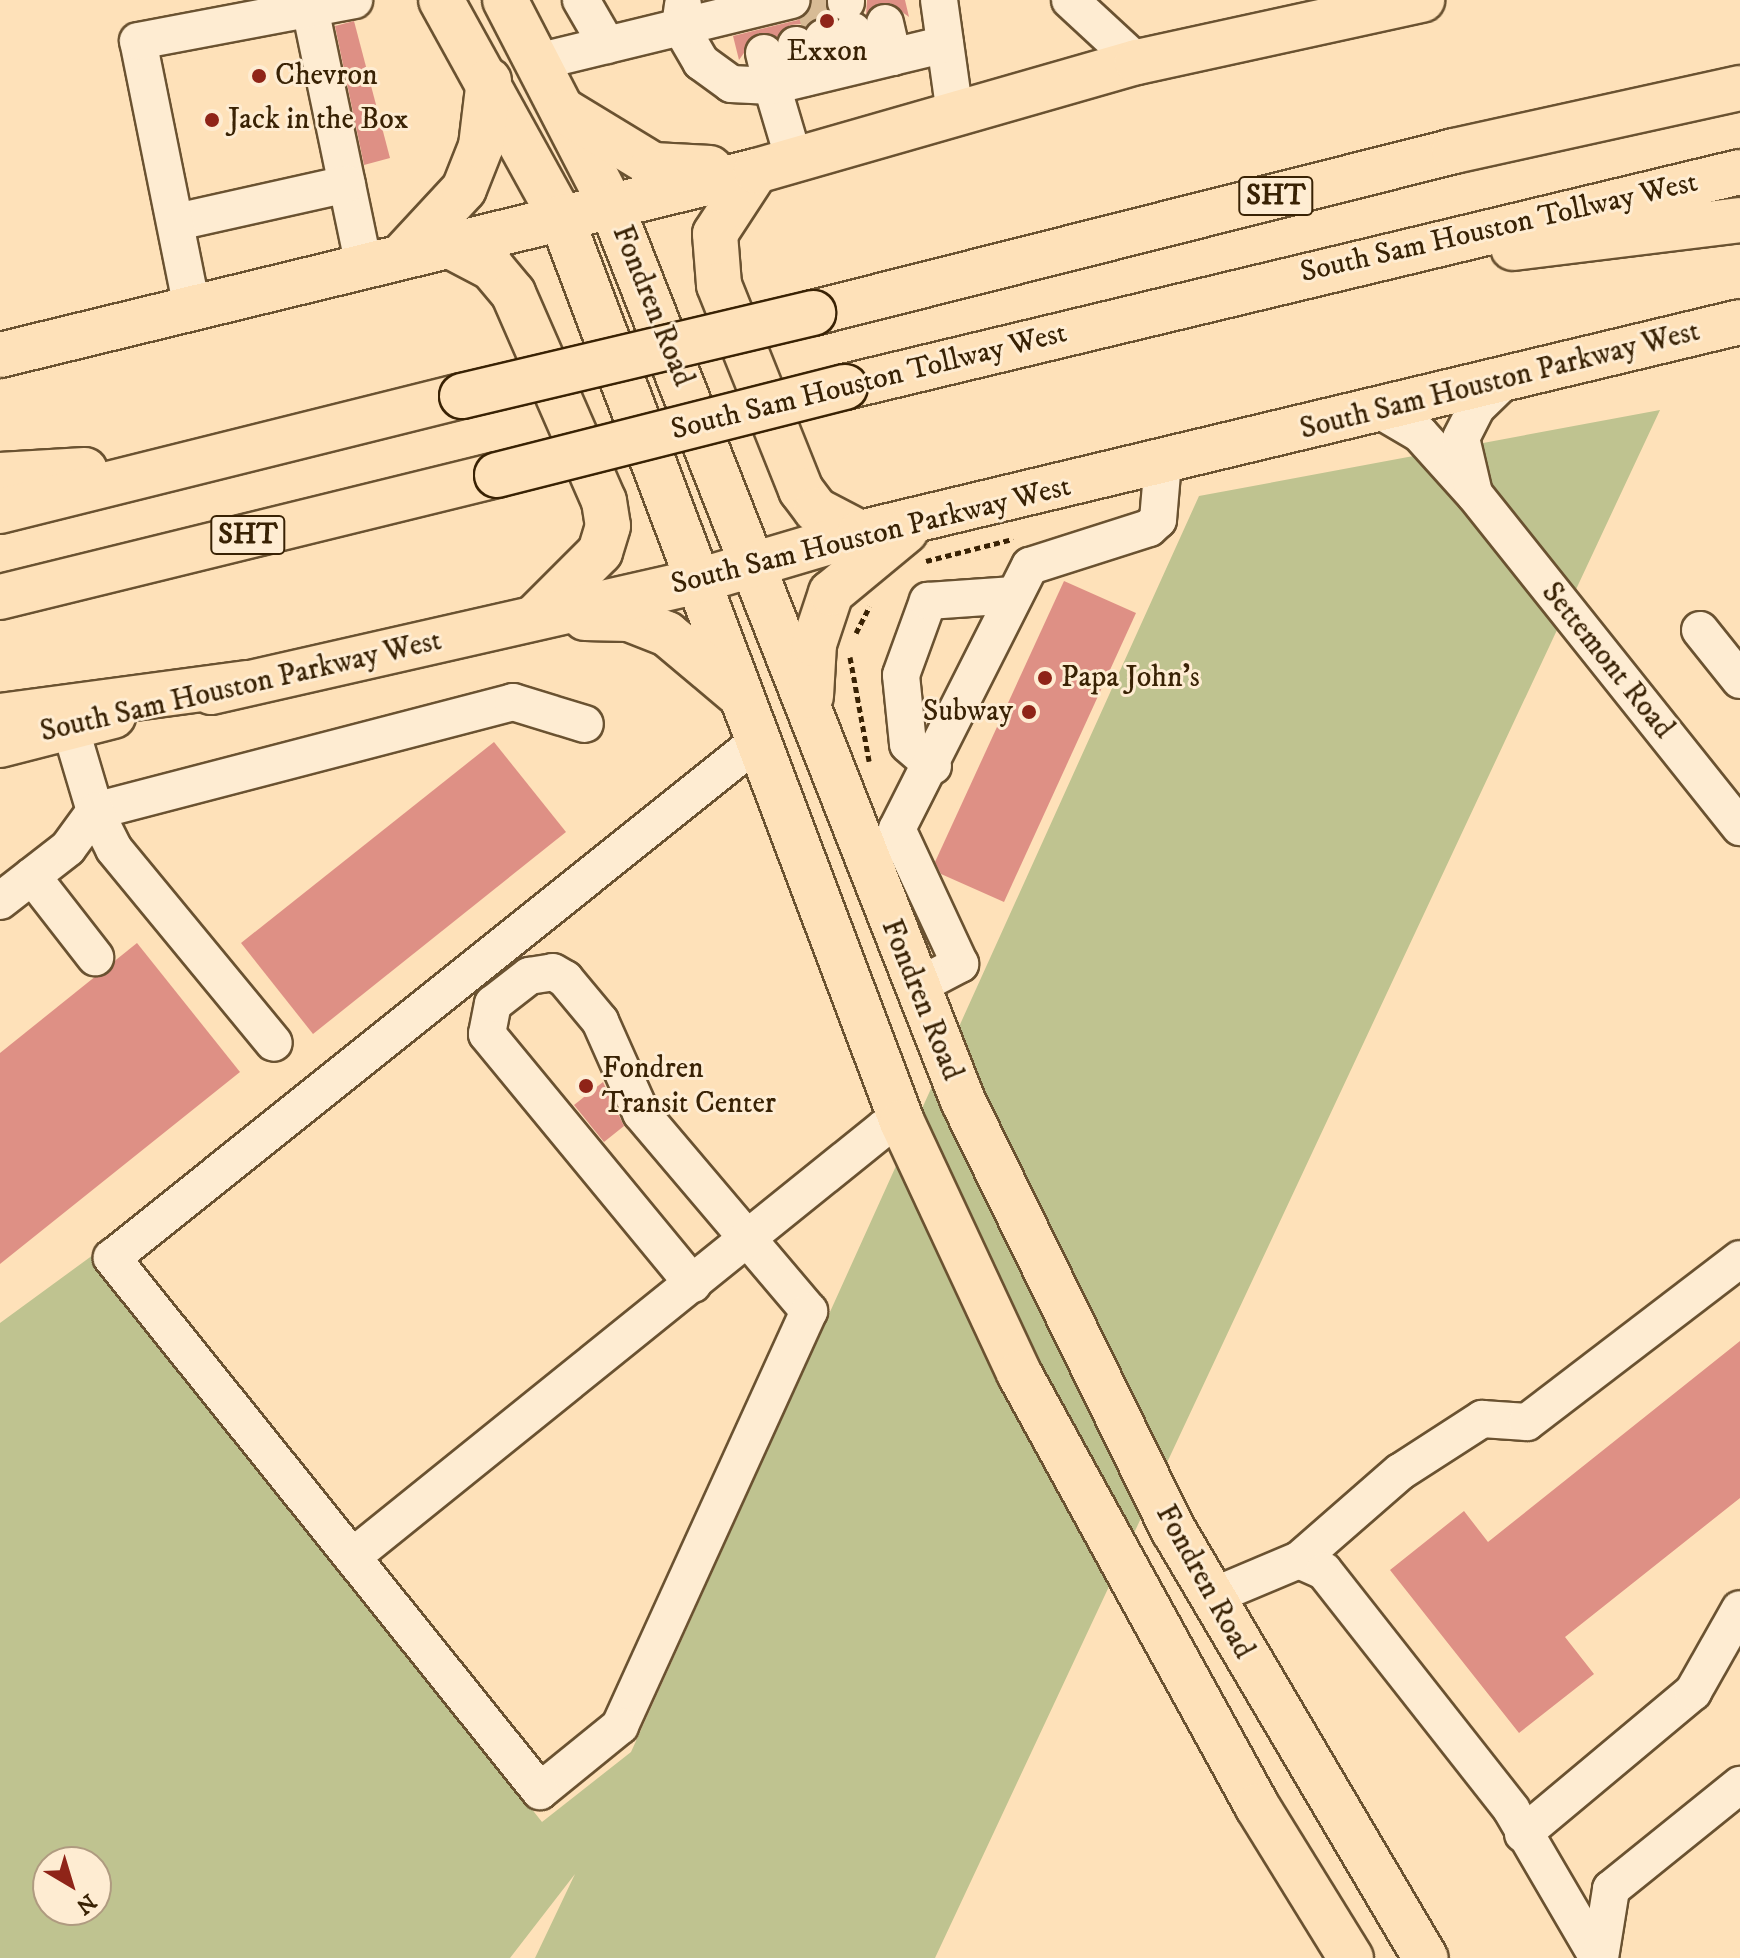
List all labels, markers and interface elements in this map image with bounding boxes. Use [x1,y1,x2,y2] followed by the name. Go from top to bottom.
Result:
[818,12,836,30] marker: Exxon
[787,34,867,70] place label: Exxon
[275,58,378,94] place label: Chevron
[250,67,268,85] marker: Chevron
[228,102,409,138] place label: Jack in the Box
[203,111,221,129] marker: Jack in the Box
[1297,165,1701,291] street label: South Sam Houston Tollway West
[1238,172,1314,220] road number: SHT
[603,220,701,392] street label: Fondren Road
[1296,314,1704,448] street label: South Sam Houston Parkway West
[667,315,1071,449] street label: South Sam Houston Tollway West
[667,469,1075,603] street label: South Sam Houston Parkway West
[210,511,286,559] road number: SHT
[1533,576,1681,746] street label: Settemont Road
[37,623,445,751] street label: South Sam Houston Parkway West
[1061,660,1200,696] place label: Papa John's
[1036,669,1054,687] marker: Papa John's
[923,694,1013,730] place label: Subway
[1020,703,1038,721] marker: Subway
[872,914,970,1086] street label: Fondren Road
[602,1051,776,1122] place label: Fondren Transit Center
[577,1077,595,1095] marker: Fondren Transit Center
[1147,1499,1261,1665] street label: Fondren Road
[32,1846,112,1926] north arrow
[70,1888,101,1920] text: N

